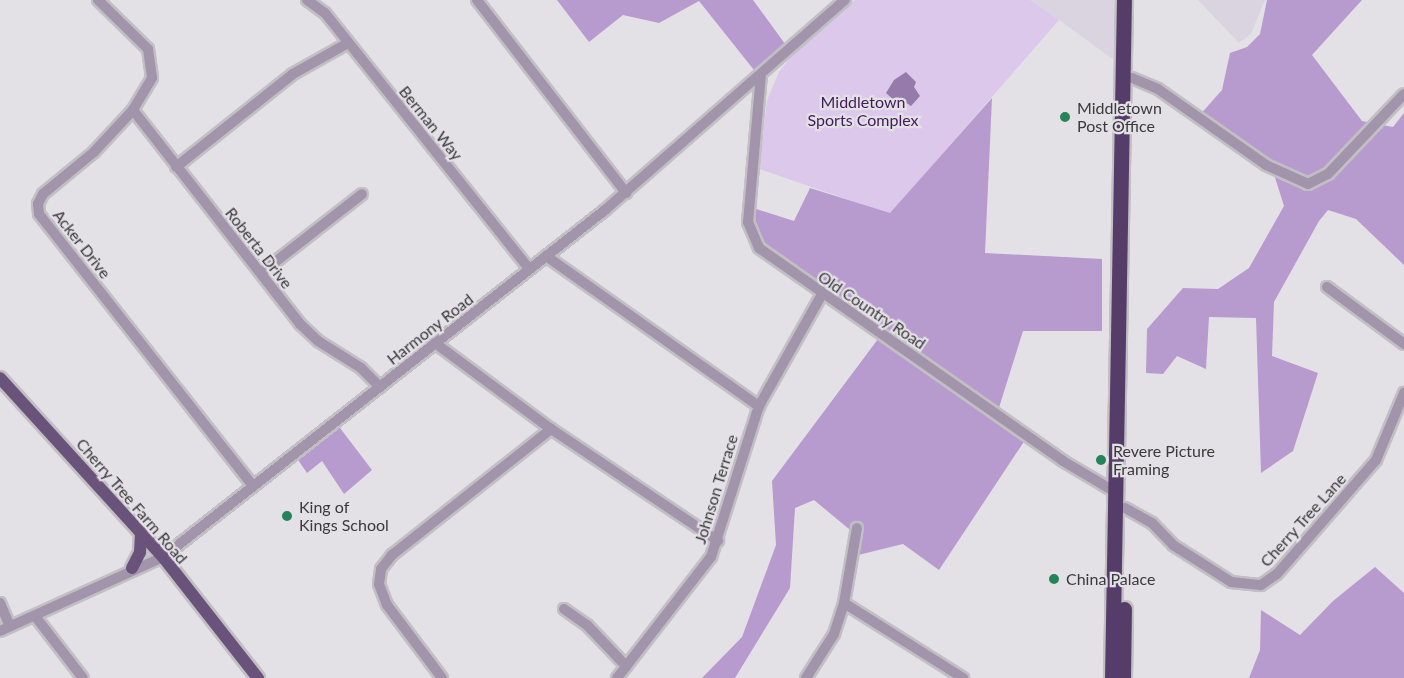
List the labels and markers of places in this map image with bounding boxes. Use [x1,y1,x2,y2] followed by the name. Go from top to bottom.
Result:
[1077,98,1162,136] place label: Middletown Post Office
[1058,110,1072,124] marker: Middletown Post Office
[1113,441,1215,479] place label: Revere Picture Framing
[1094,453,1108,467] marker: Revere Picture Framing
[299,497,389,535] place label: King of Kings School
[280,509,294,523] marker: King of Kings School
[1066,569,1155,589] place label: China Palace
[1047,572,1061,586] marker: China Palace

